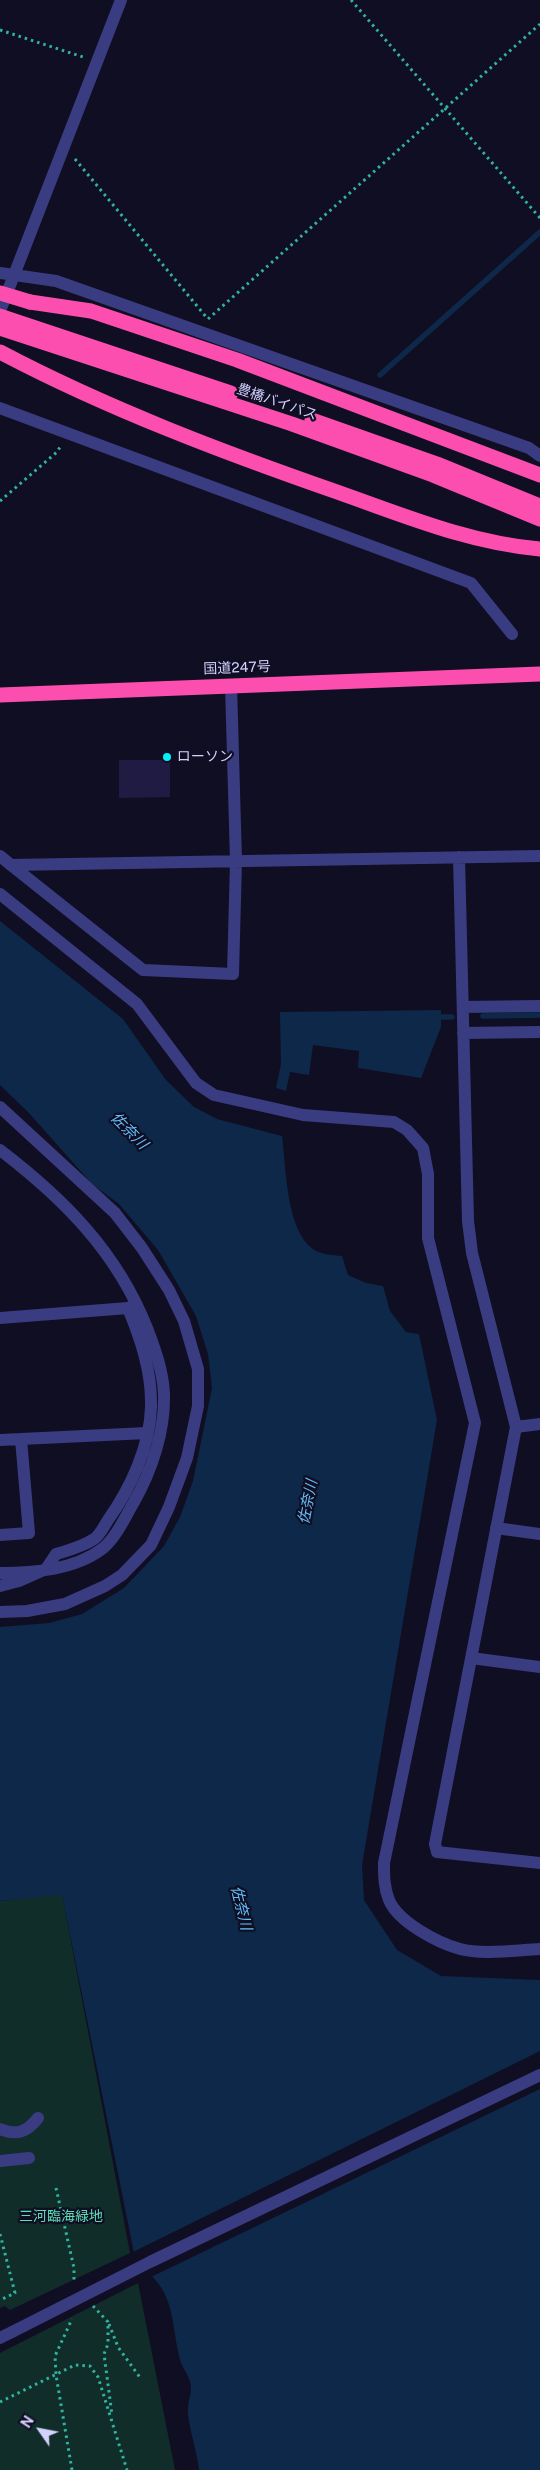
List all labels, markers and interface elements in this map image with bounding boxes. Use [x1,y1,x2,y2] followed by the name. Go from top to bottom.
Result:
[235,380,319,424] street label: 豊橋バイパス
[203,658,271,678] street label: 国道247号
[177,749,233,765] place label: ローソン
[161,751,173,763] marker: ローソン
[107,1109,151,1153] water label: 佐奈川
[295,1478,321,1526] water label: 佐奈川
[227,1884,255,1932] water label: 佐奈川
[19,2209,103,2225] park label: 三河臨海緑地
[15,2405,65,2455] north arrow
[18,2413,37,2431] text: N

